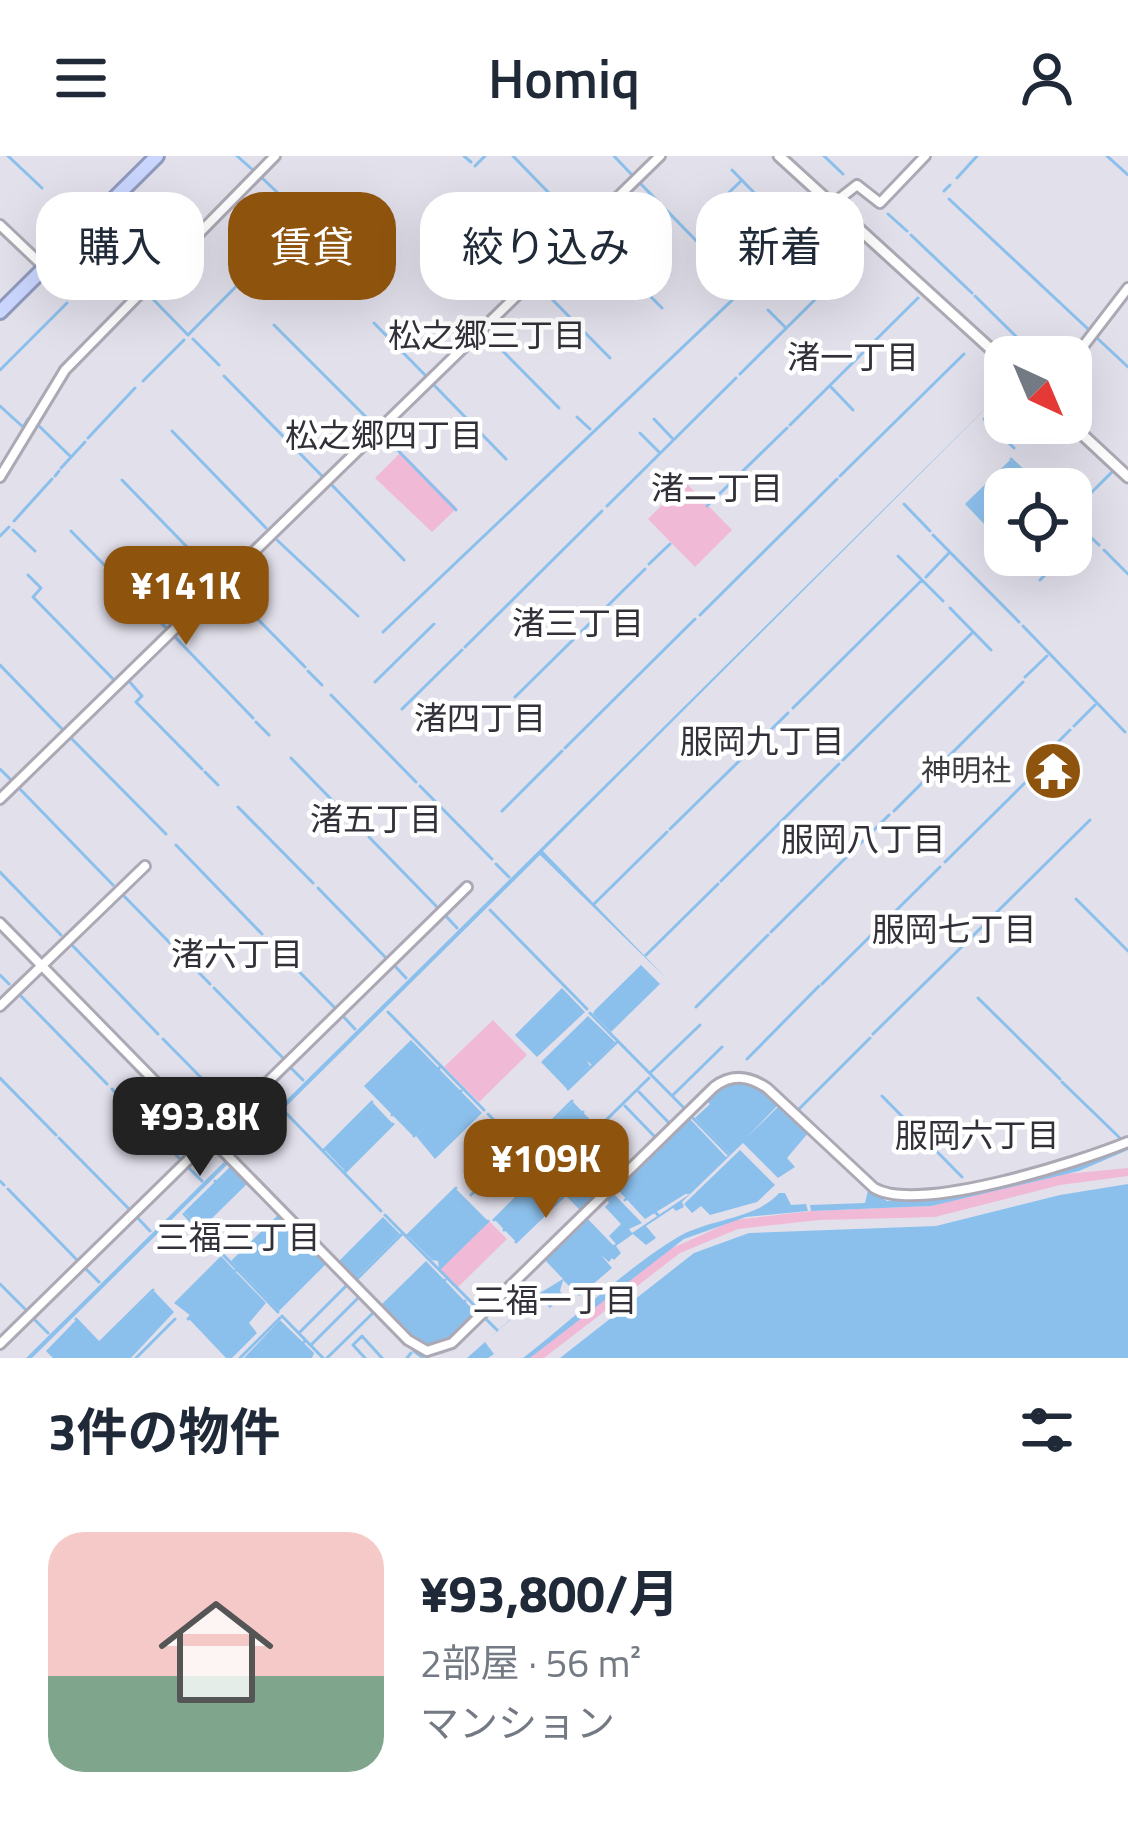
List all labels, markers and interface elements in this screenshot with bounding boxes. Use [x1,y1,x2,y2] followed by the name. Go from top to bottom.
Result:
[488,37,640,119] text: Homiq
[48,45,114,111] icon: menu
[1014,45,1080,111] icon: person
[36,192,204,300] chip: 購入
[228,192,396,300] chip: 賃貸
[420,192,672,300] chip: 絞り込み
[696,192,864,300] chip: 新着
[388,310,586,360] district label: 松之郷三丁目
[787,332,919,382] district label: 渚一丁目
[984,336,1092,444] north arrow
[984,336,1092,576] map controls
[285,410,483,460] district label: 松之郷四丁目
[651,463,783,513] district label: 渚二丁目
[984,468,1092,576] button: locate
[102,546,270,648] pin: ¥141K
[131,555,241,614] text: ¥141K
[512,598,644,648] district label: 渚三丁目
[414,693,546,743] district label: 渚四丁目
[680,716,845,766] district label: 服岡九丁目
[1022,740,1084,802] temple icon: 神明社
[921,747,1011,793] place label: 神明社
[310,794,442,844] district label: 渚五丁目
[781,814,946,864] district label: 服岡八丁目
[872,904,1037,954] district label: 服岡七丁目
[171,929,303,979] district label: 渚六丁目
[102,1077,298,1179] pin: ¥93.8K
[140,1086,260,1145] text: ¥93.8K
[895,1110,1060,1160] district label: 服岡六丁目
[462,1119,630,1221] pin: ¥109K
[491,1128,601,1187] text: ¥109K
[156,1212,321,1262] district label: 三福三丁目
[473,1275,638,1325] district label: 三福一丁目
[48,1392,281,1470] text: 3件の物件
[1014,1397,1080,1463] icon: filters
[420,1554,680,1632] text: ¥93,800/月
[144,1580,288,1724] icon: home
[420,1633,641,1692] text: 2部屋 · 56 m²
[420,1693,615,1752] text: マンション

